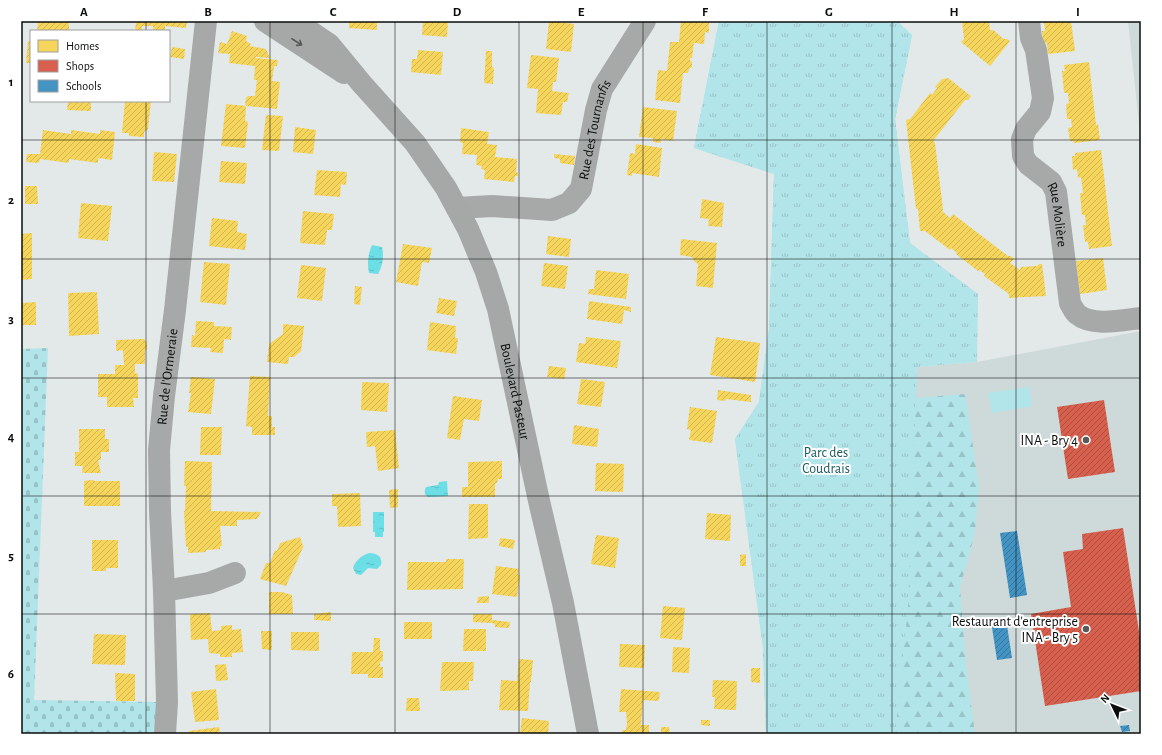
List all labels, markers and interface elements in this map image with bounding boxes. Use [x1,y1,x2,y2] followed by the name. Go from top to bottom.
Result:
[80,6,88,19] text: A
[204,6,212,19] text: B
[330,6,337,19] text: C
[453,6,462,19] text: D
[578,6,585,19] text: E
[702,6,709,19] text: F
[825,6,833,19] text: G
[949,6,959,19] text: H
[1076,6,1080,19] text: I
[30,30,170,102] legend
[292,38,303,46] one-way arrow
[66,40,99,52] text: Homes
[66,60,94,72] text: Shops
[9,76,13,89] text: 1
[577,77,614,181] street label: Rue des Tournanfis
[66,80,101,92] text: Schools
[1044,180,1069,248] street label: Rue Molière
[8,194,14,207] text: 2
[8,313,14,326] text: 3
[155,328,181,425] street label: Rue de l'Ormeraie
[497,342,532,441] street label: Boulevard Pasteur
[8,431,15,444] text: 4
[1021,434,1078,448] place label: INA - Bry 4
[1081,435,1091,445] marker: INA - Bry 4
[802,446,850,476] park label: Parc des Coudrais
[8,550,14,563] text: 5
[952,615,1078,645] place label: Restaurant d'entreprise INA - Bry 5
[1081,624,1091,634] marker: Restaurant d'entreprise INA - Bry 5
[8,668,14,681] text: 6
[1092,685,1132,725] north arrow
[1098,692,1112,705] text: N

